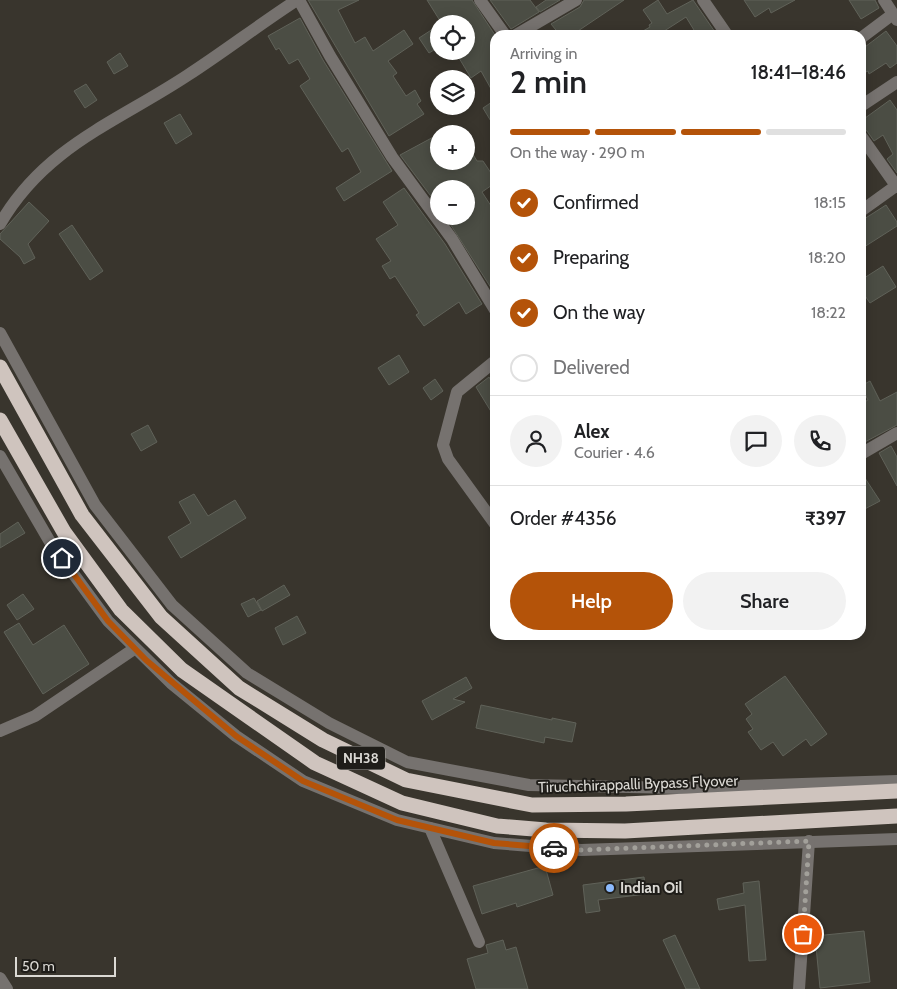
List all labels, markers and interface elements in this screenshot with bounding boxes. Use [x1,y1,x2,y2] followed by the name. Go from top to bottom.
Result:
[430,15,475,225] map controls
[430,15,475,60] button: locate
[510,44,577,63] text: Arriving in
[751,61,846,84] text: 18:41–18:46
[510,62,587,101] text: 2 min
[430,70,475,115] button: layers
[430,125,475,170] button: +
[510,143,645,162] text: On the way · 290 m
[430,180,475,225] button: −
[510,189,538,217] icon: check
[553,191,639,214] text: Confirmed
[814,193,846,212] text: 18:15
[510,244,538,272] icon: check
[553,246,629,269] text: Preparing
[808,248,846,267] text: 18:20
[510,299,538,327] icon: check
[553,301,645,324] text: On the way
[811,303,846,322] text: 18:22
[553,356,630,379] text: Delivered
[510,415,562,467] button: person
[730,415,782,467] button: chat
[794,415,846,467] button: phone
[574,420,610,443] text: Alex
[574,443,655,462] text: Courier · 4.6
[510,507,617,530] text: Order #4356
[805,507,846,530] text: ₹397
[41,537,83,579] pin
[48,544,76,572] icon: home
[510,572,673,630] button: Help
[683,572,846,630] button: Share
[337,746,385,770] road number: NH38
[538,772,739,796] street label: Tiruchchirappalli Bypass Flyover
[529,823,579,873] courier
[540,834,568,862] icon: car
[620,879,683,897] place label: Indian Oil
[604,882,616,894] marker: Indian Oil
[782,913,824,955] pin
[789,920,817,948] icon: bag
[15,954,116,977] scale bar
[22,957,55,975] text: 50 m

